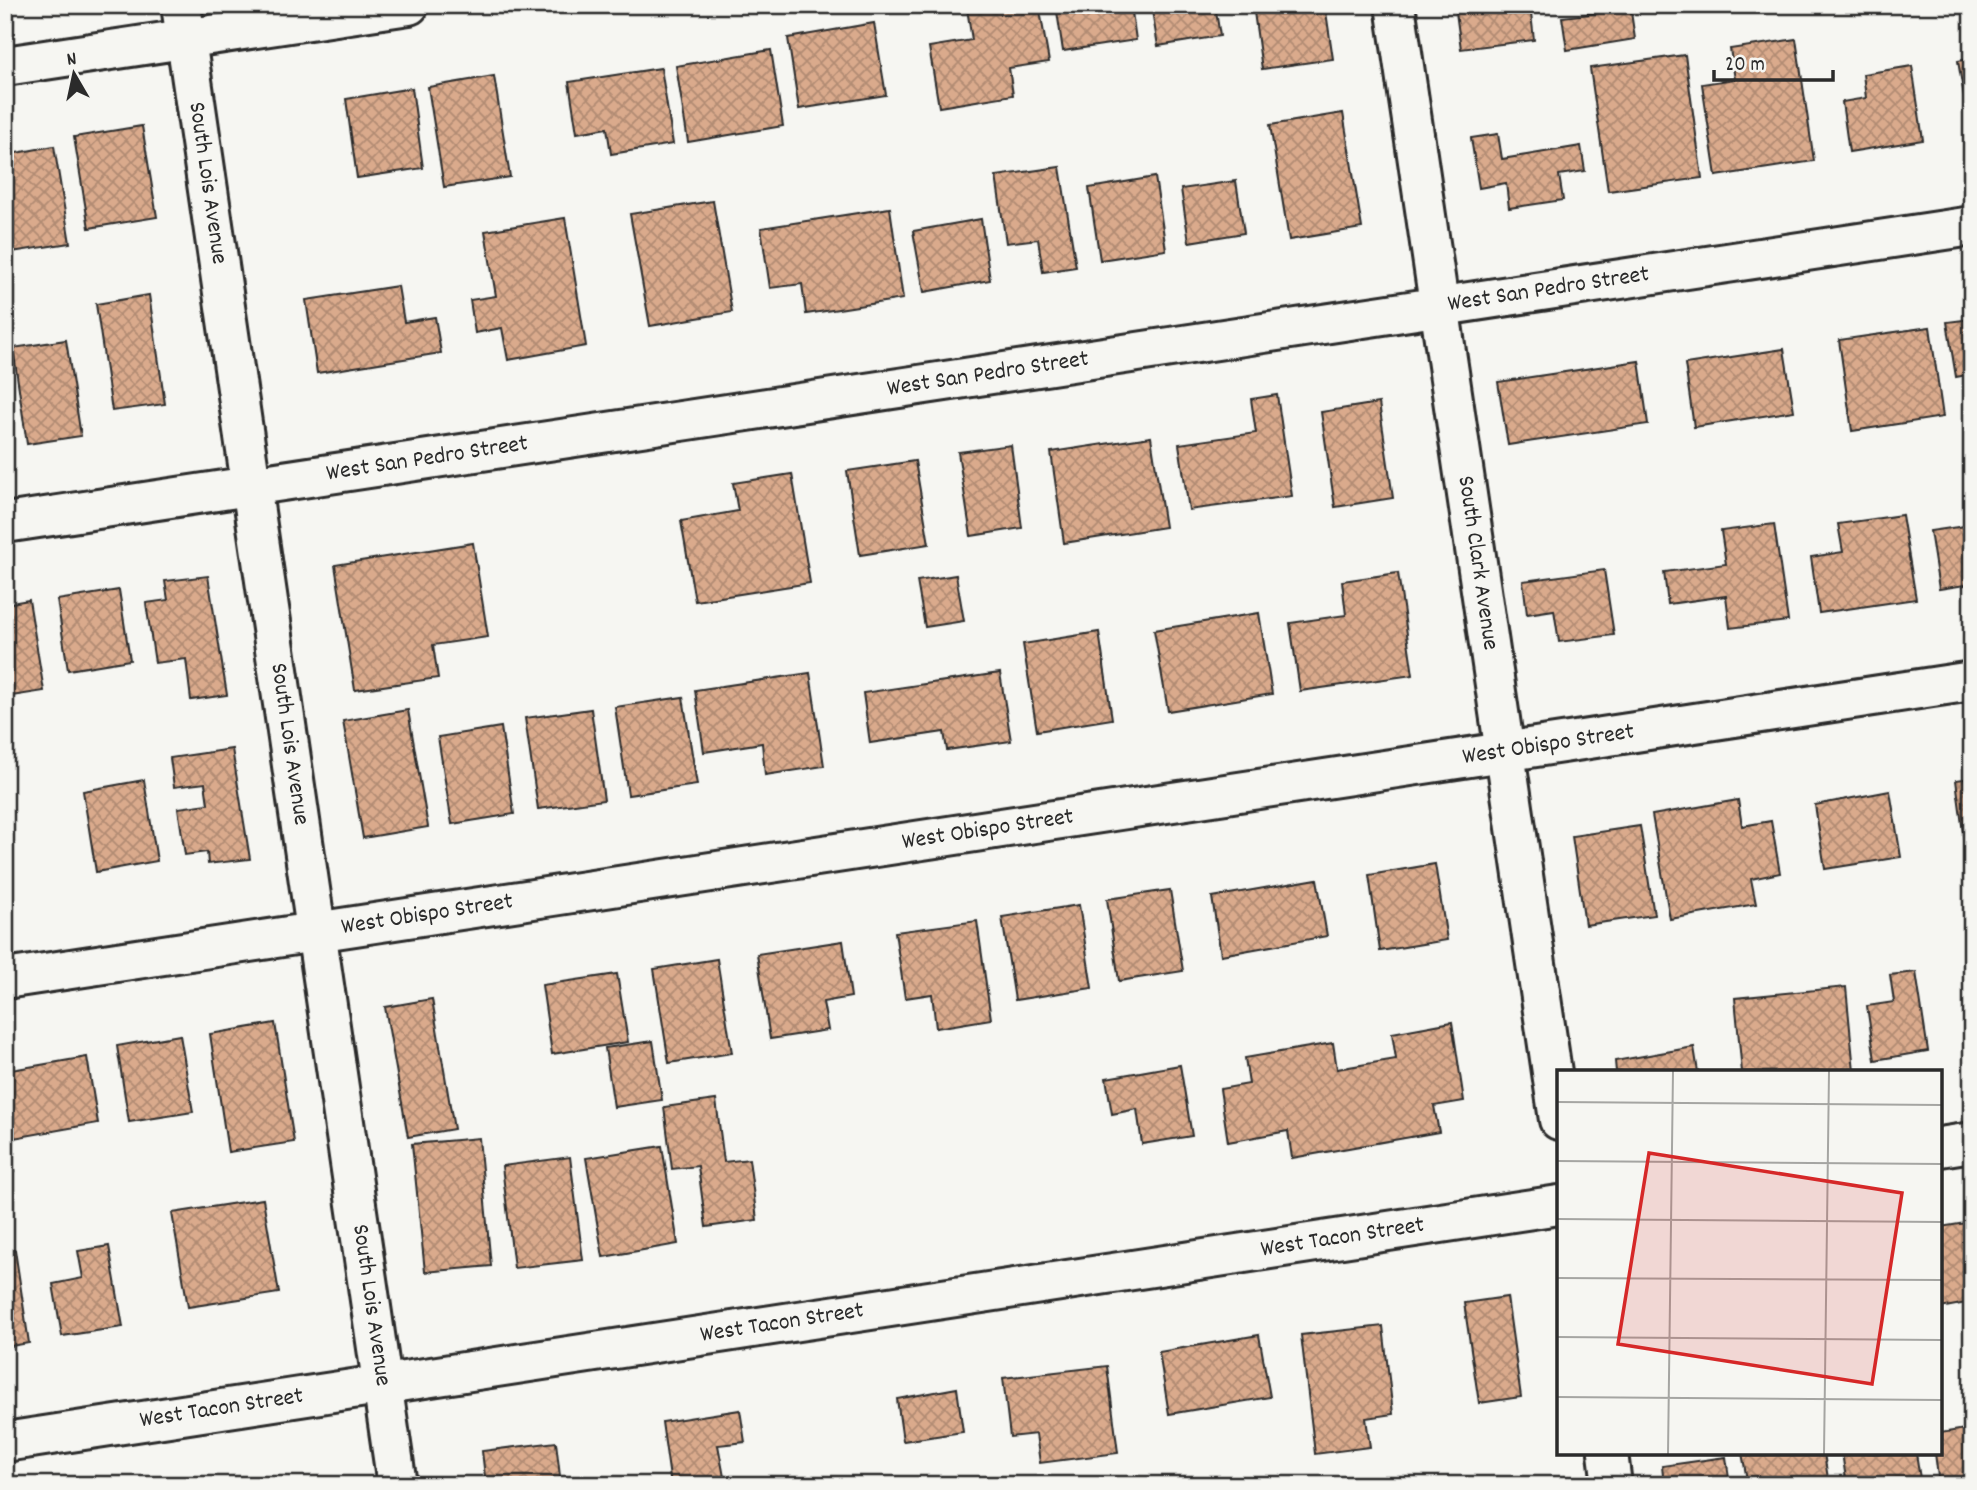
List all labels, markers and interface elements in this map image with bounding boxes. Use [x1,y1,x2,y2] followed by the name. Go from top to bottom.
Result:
[38,38,108,108] north arrow
[1714,38,1834,82] scale bar
[65,47,79,75] text: N
[1725,51,1765,81] text: 20 m
[178,100,236,266] street label: South Lois Avenue
[1445,258,1652,322] street label: West San Pedro Street
[885,343,1091,407] street label: West San Pedro Street
[324,427,530,491] street label: West San Pedro Street
[1447,474,1507,652] street label: South Clark Avenue
[260,661,317,827] street label: South Lois Avenue
[1460,715,1637,775] street label: West Obispo Street
[900,800,1076,860] street label: West Obispo Street
[339,885,515,945] street label: West Obispo Street
[1557,1070,1942,1455] inset map
[1258,1209,1427,1267] street label: West Tacon Street
[342,1222,399,1388] street label: South Lois Avenue
[698,1294,866,1353] street label: West Tacon Street
[137,1380,306,1438] street label: West Tacon Street

